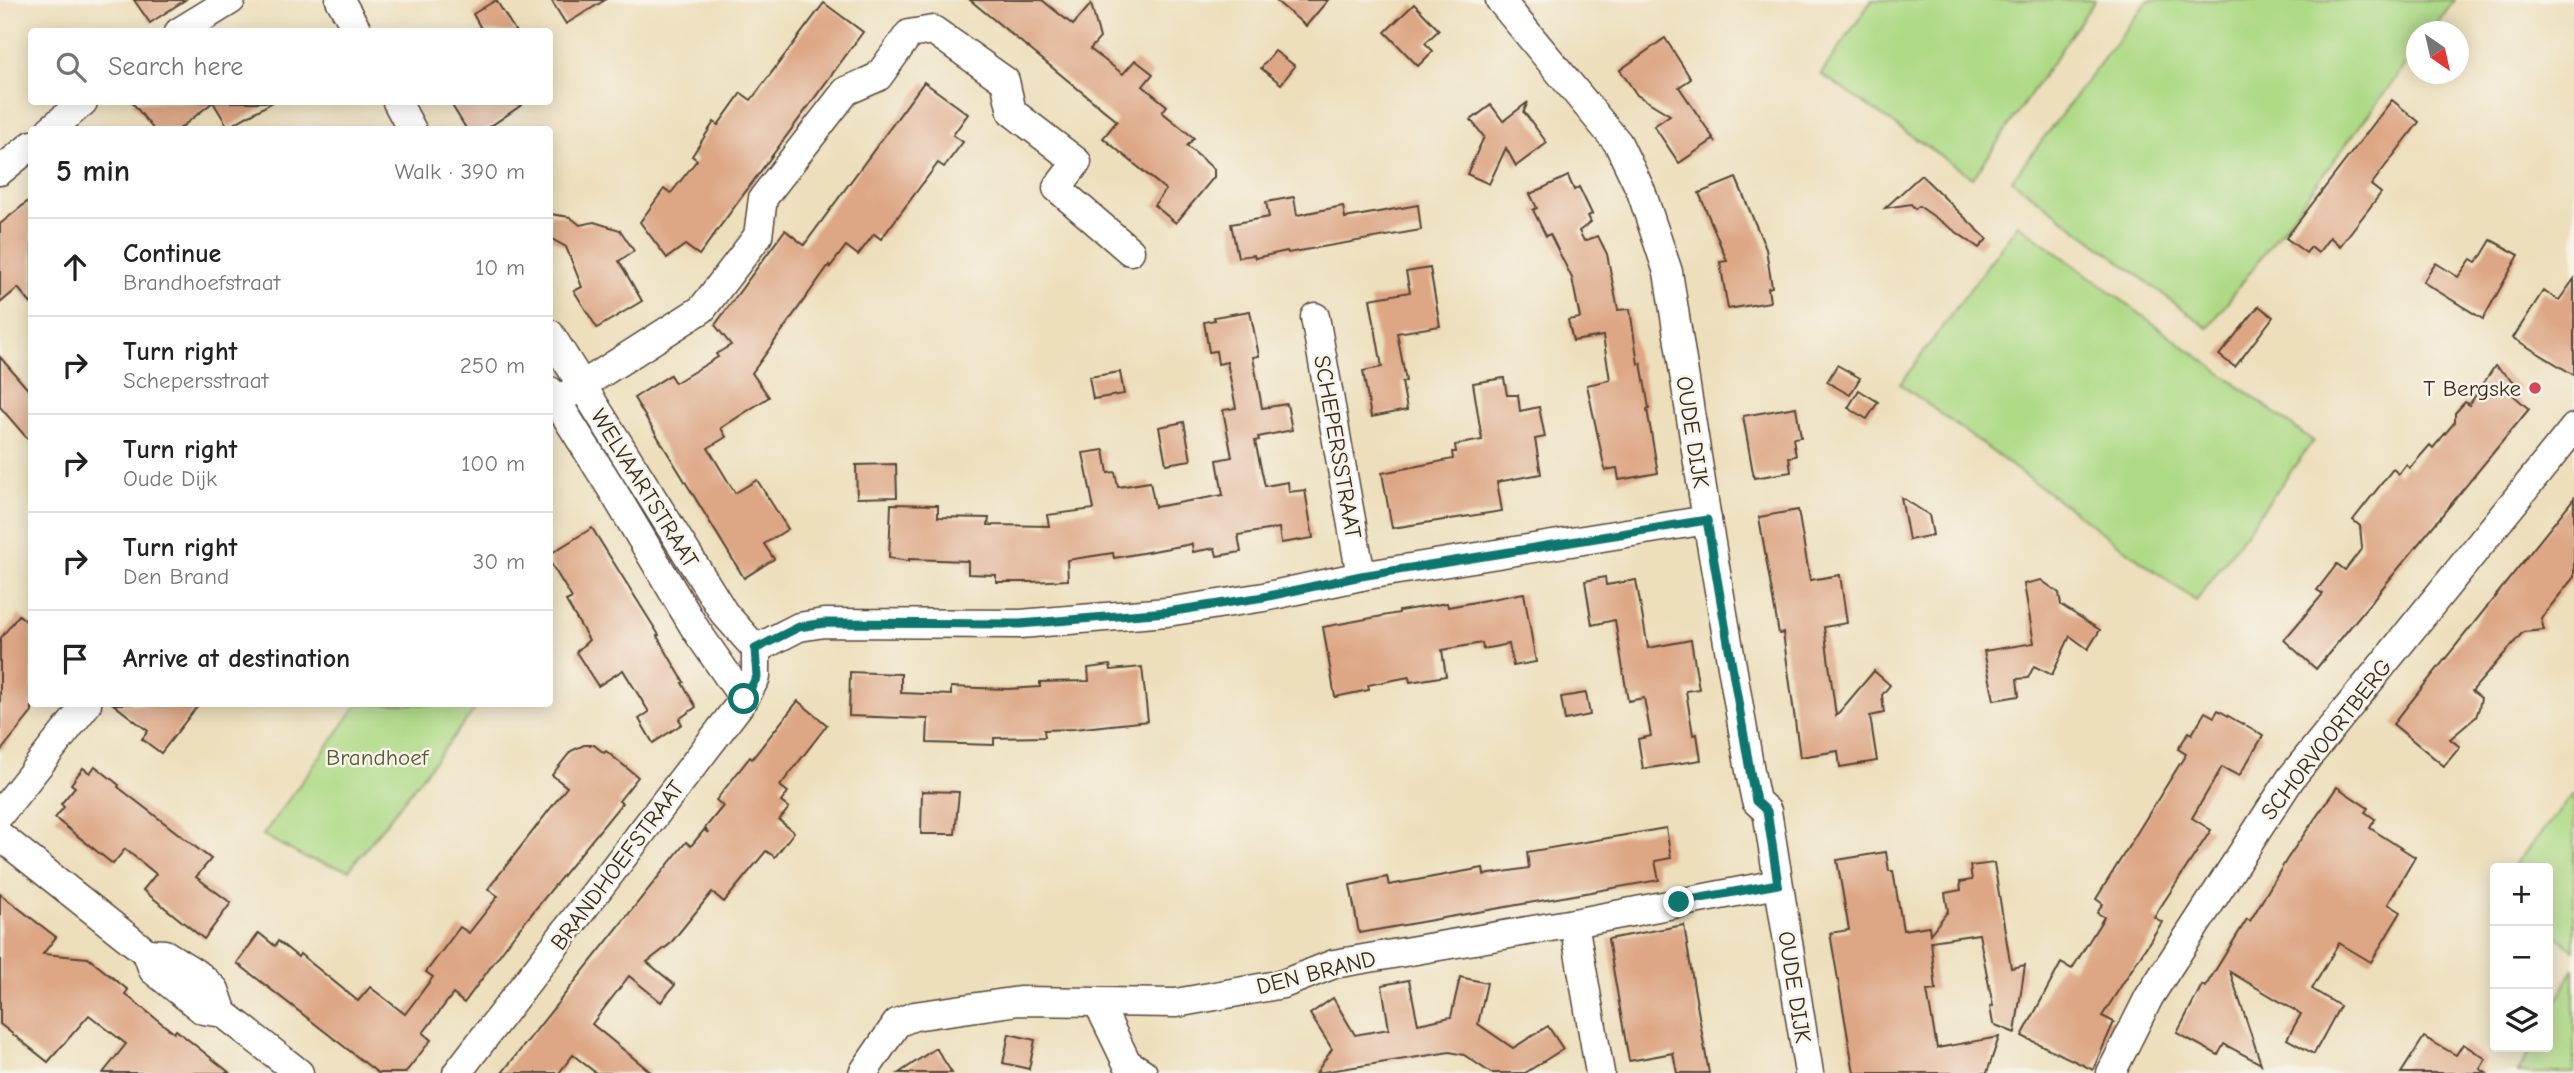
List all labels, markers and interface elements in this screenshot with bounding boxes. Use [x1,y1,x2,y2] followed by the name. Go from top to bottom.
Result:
[2406,21,2469,84] north arrow
[28,28,553,105] search box
[52,48,90,86] icon: search
[108,52,243,82] text: Search here
[56,154,130,189] text: 5 min
[395,158,525,185] text: Walk · 390 m
[123,239,221,269] text: Continue
[56,248,94,286] icon: ahead
[475,254,525,281] text: 10 m
[123,269,280,296] text: Brandhoefstraat
[123,337,237,367] text: Turn right
[56,346,94,384] icon: right
[460,352,525,379] text: 250 m
[1308,353,1367,541] street label: SCHEPERSSTRAAT
[123,367,268,394] text: Schepersstraat
[1670,374,1715,490] street label: OUDE DIJK
[2423,375,2521,402] place label: T Bergske
[2527,380,2543,396] marker: T Bergske
[585,404,704,573] street label: WELVAARTSTRAAT
[123,435,237,465] text: Turn right
[56,444,94,482] icon: right
[461,450,525,477] text: 100 m
[123,465,217,492] text: Oude Dijk
[123,533,237,563] text: Turn right
[56,542,94,580] icon: right
[473,548,525,575] text: 30 m
[123,563,229,590] text: Den Brand
[56,640,94,678] icon: arrive
[123,644,350,674] text: Arrive at destination
[2255,653,2398,825] street label: SCHORVOORTBERG
[728,683,759,714] route start
[326,744,430,771] park label: Brandhoef
[545,775,690,955] street label: BRANDHOEFSTRAAT
[2490,863,2553,1052] map controls
[2490,863,2553,926] button: +
[1663,886,1694,917] route end
[2490,926,2553,989] button: −
[1772,929,1817,1045] street label: OUDE DIJK
[1254,945,1379,1000] street label: DEN BRAND
[2490,989,2553,1052] button: layers

